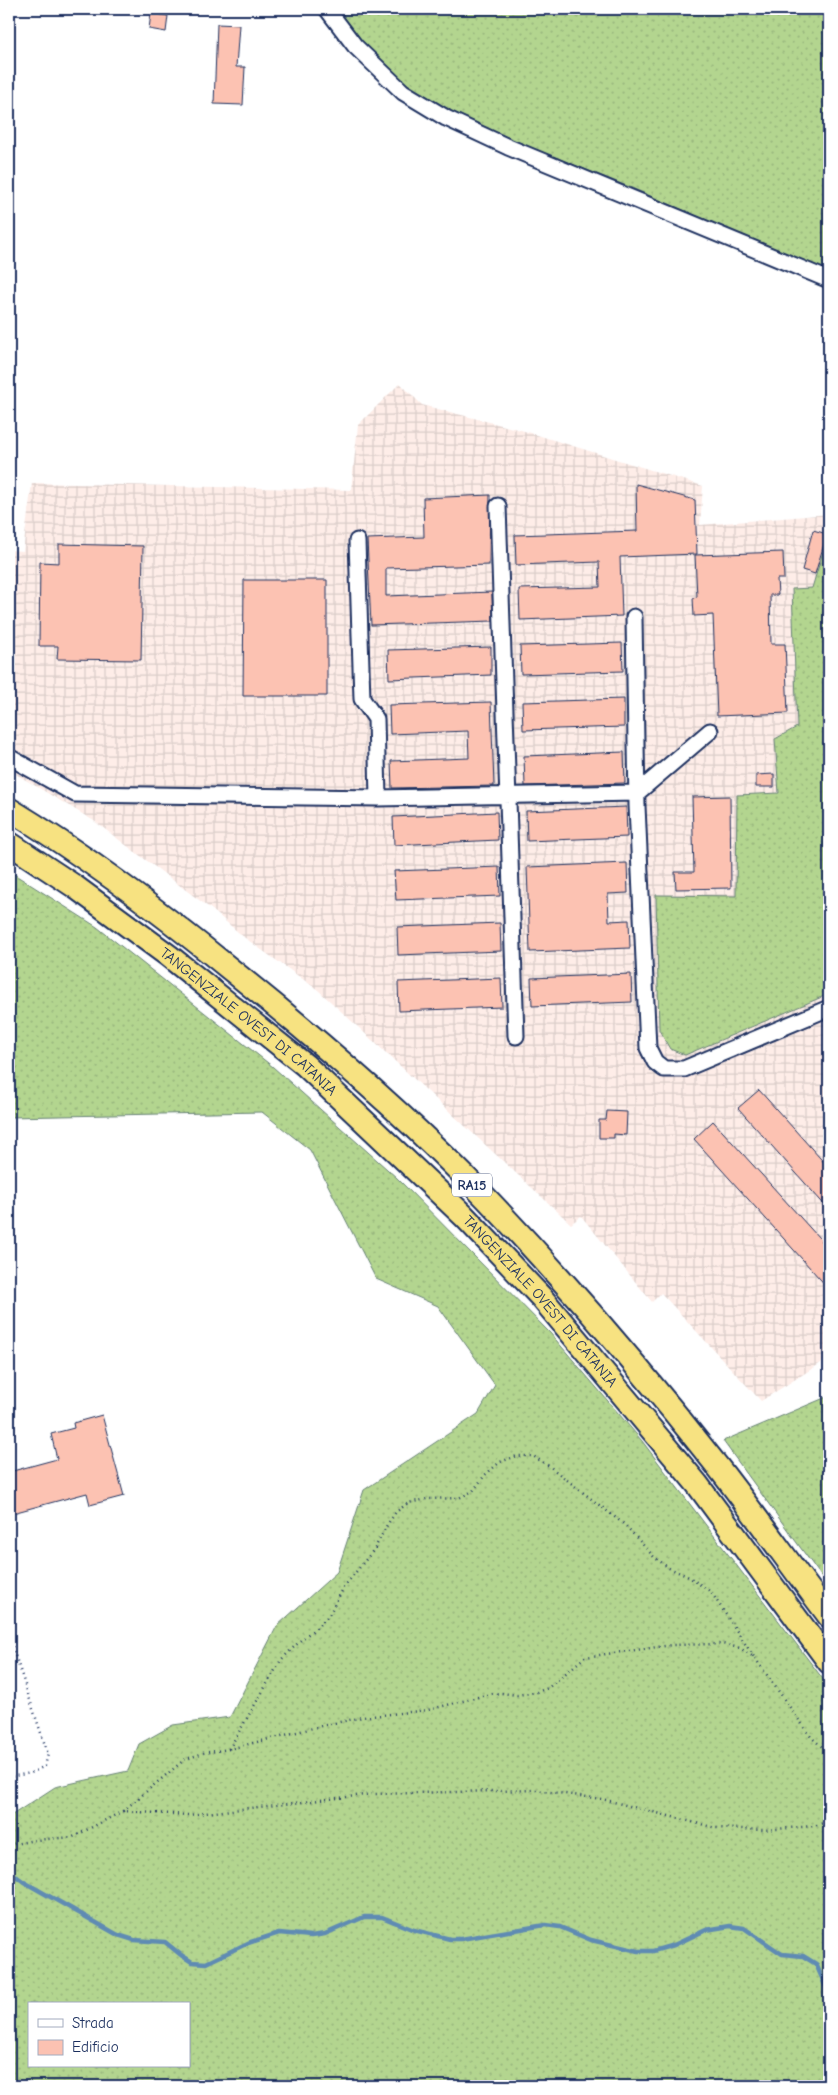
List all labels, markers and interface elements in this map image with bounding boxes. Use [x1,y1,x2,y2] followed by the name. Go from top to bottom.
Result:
[157,944,341,1100] street label: TANGENZIALE OVEST DI CATANIA
[452,1174,492,1196] road number: RA15
[459,1212,622,1391] street label: TANGENZIALE OVEST DI CATANIA
[28,2002,190,2068] legend
[72,2014,114,2032] text: Strada
[72,2038,119,2056] text: Edificio

